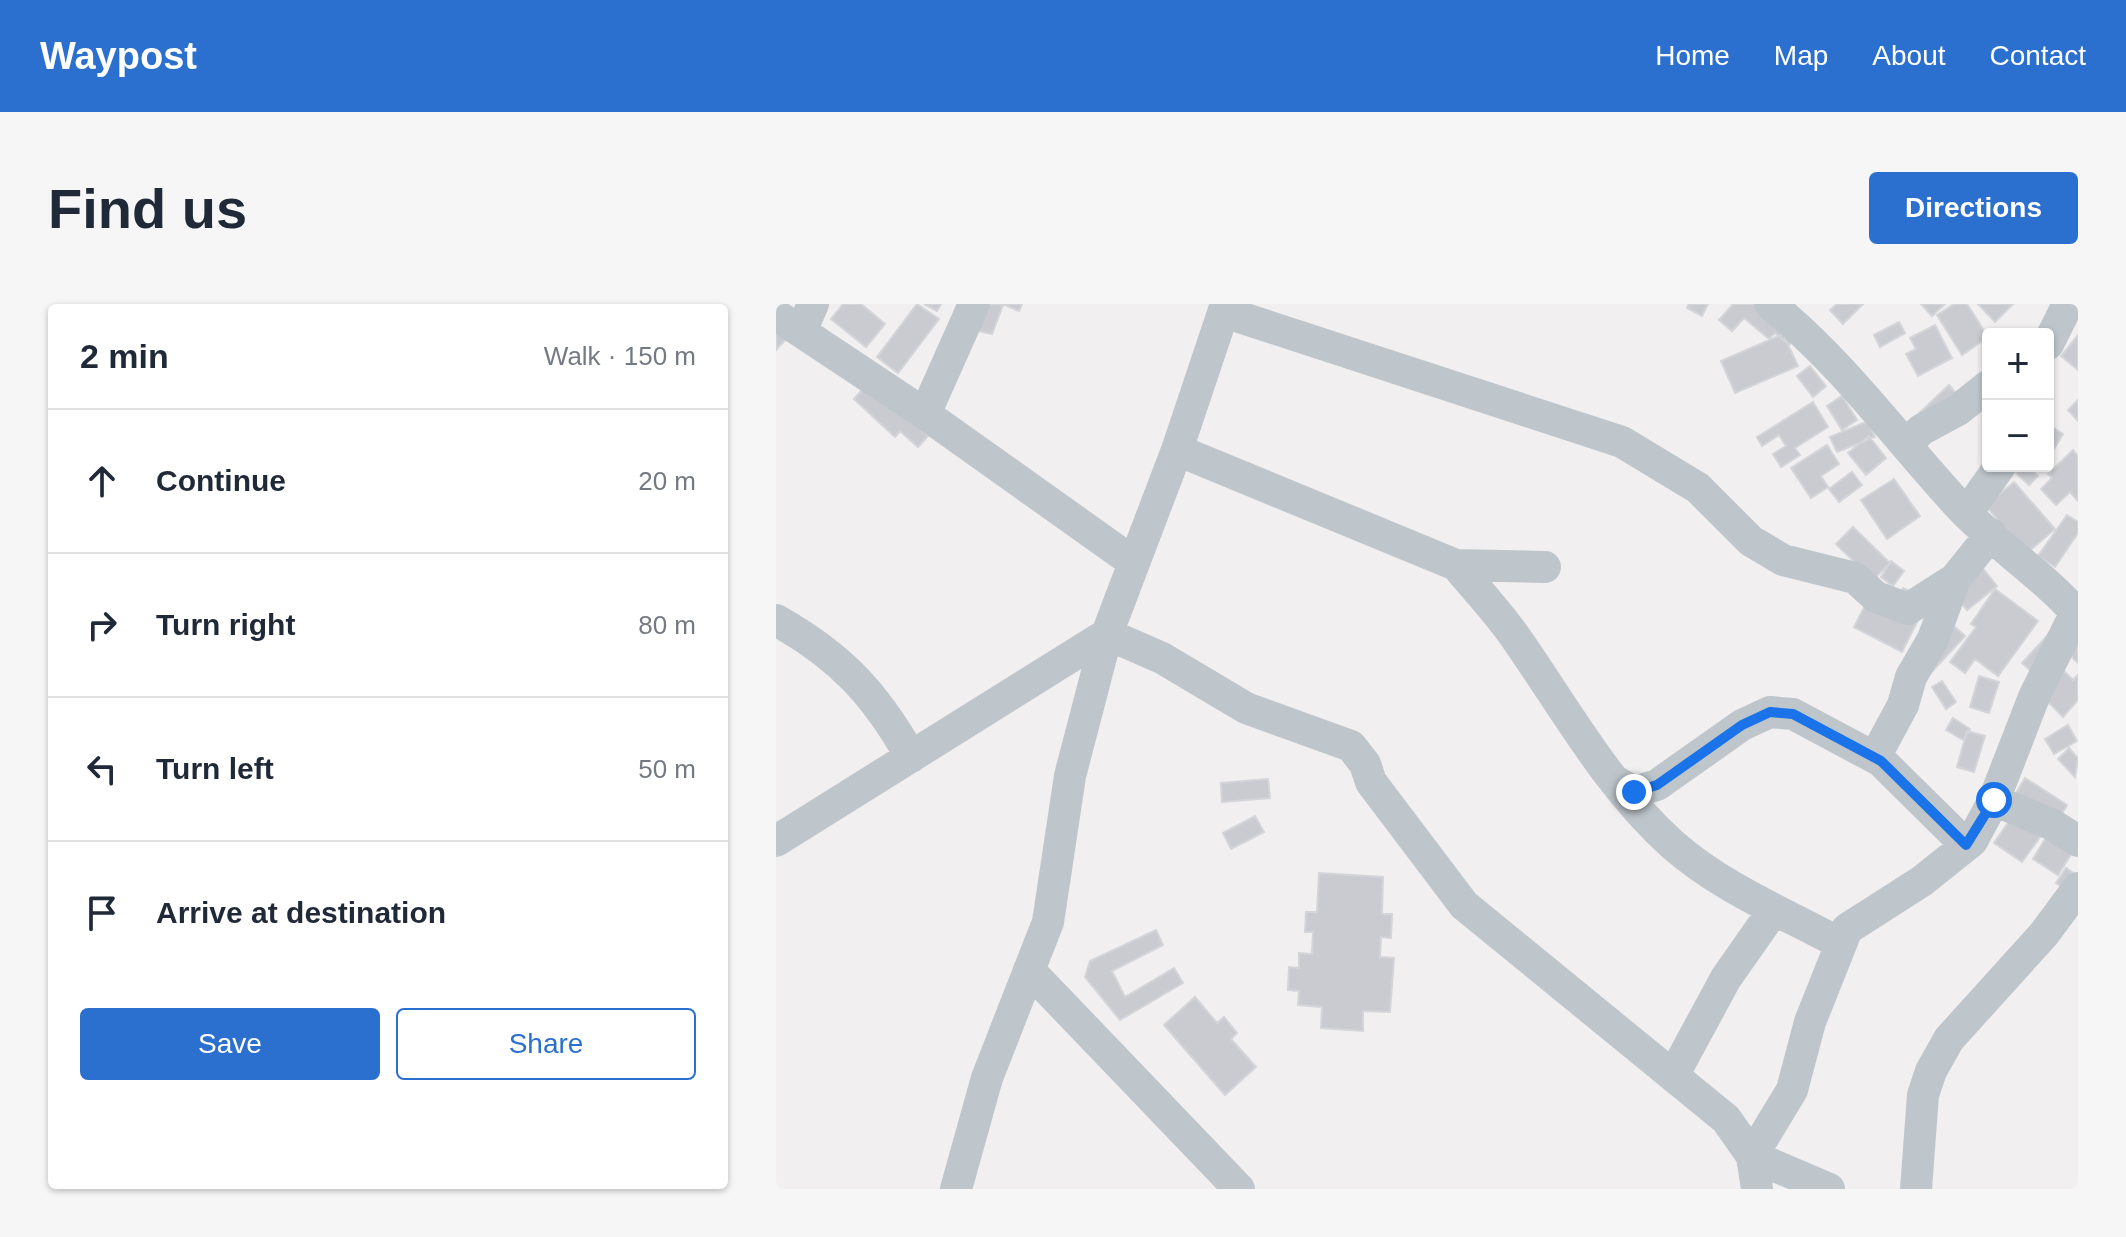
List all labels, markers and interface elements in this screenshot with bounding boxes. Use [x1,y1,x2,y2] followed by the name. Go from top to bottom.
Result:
[40,35,197,77] text: Waypost
[1655,40,1730,71] text: Home
[1774,40,1828,71] text: Map
[1872,40,1946,71] text: About
[1990,40,2086,71] text: Contact
[1869,172,2078,244] button: Directions
[48,177,247,240] text: Find us
[1982,328,2054,472] map controls
[1982,328,2054,400] button: +
[80,337,169,375] text: 2 min
[544,341,696,371] text: Walk · 150 m
[1982,400,2054,472] button: −
[80,459,124,503] icon: ahead
[156,464,286,497] text: Continue
[638,466,696,496] text: 20 m
[80,603,124,647] icon: right
[156,608,295,641] text: Turn right
[638,610,696,640] text: 80 m
[80,747,124,791] icon: left
[156,752,274,785] text: Turn left
[638,754,696,784] text: 50 m
[1616,774,1652,810] route end
[1976,782,2012,818] route start
[80,891,124,935] icon: arrive
[156,896,446,929] text: Arrive at destination
[80,1008,380,1080] button: Save
[396,1008,696,1080] button: Share

